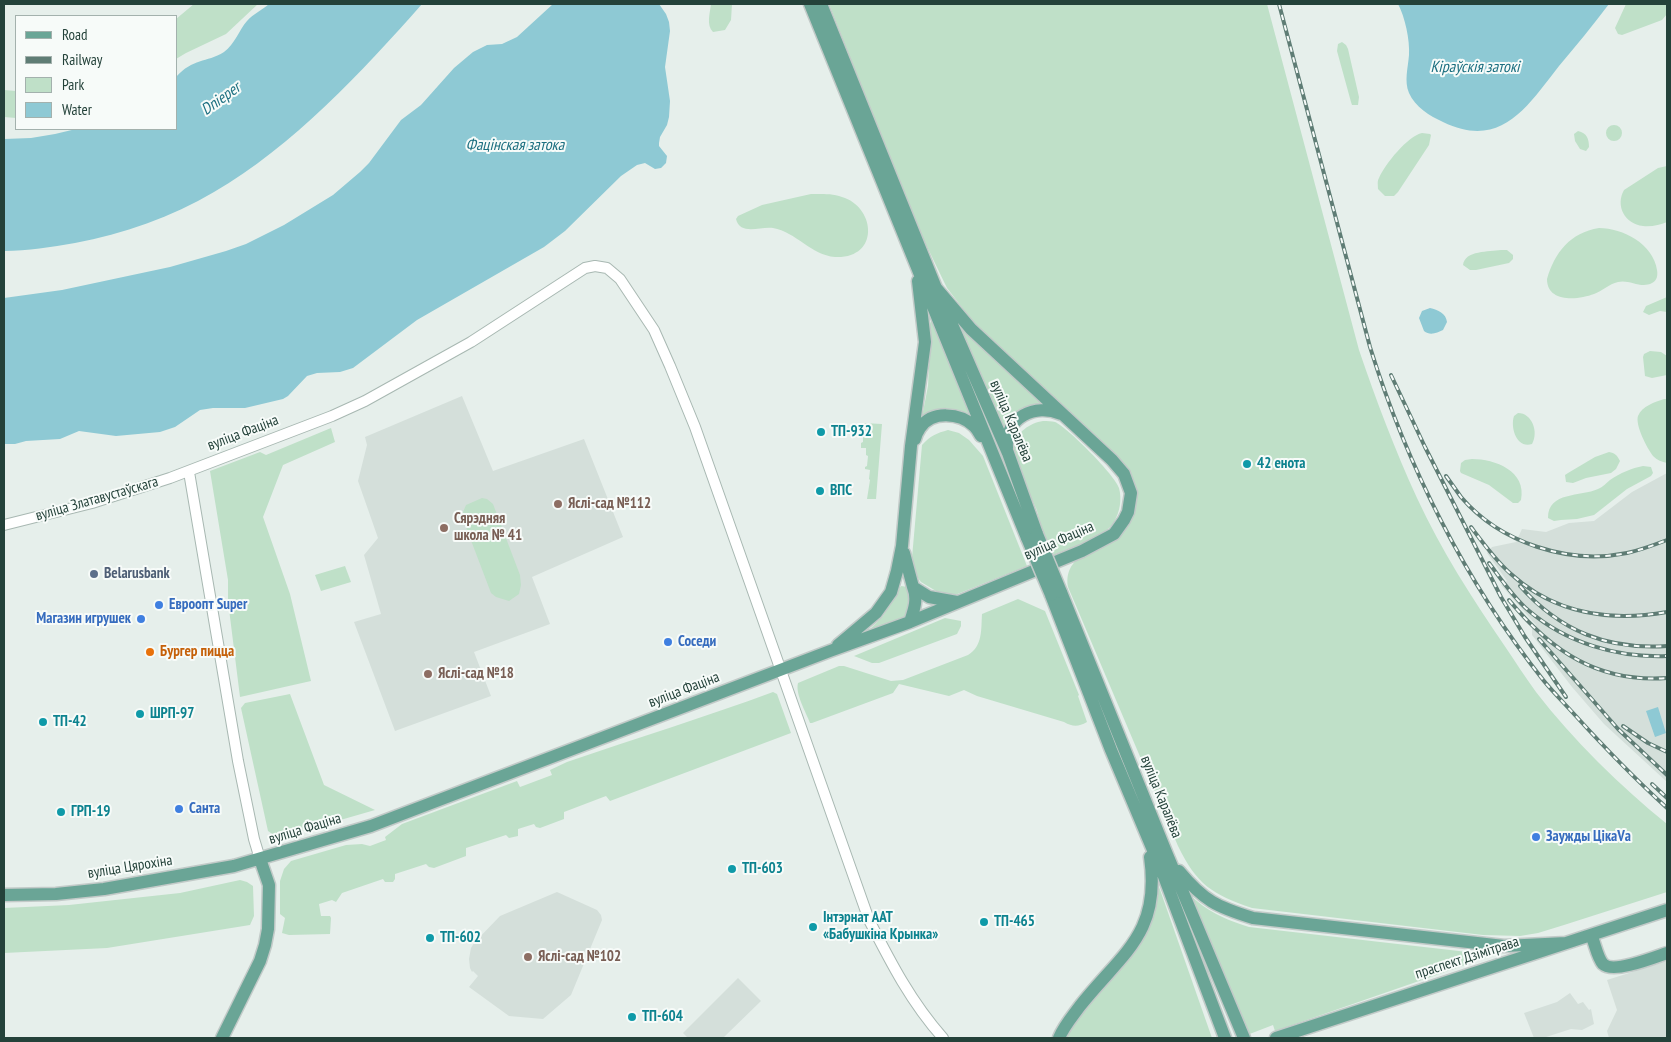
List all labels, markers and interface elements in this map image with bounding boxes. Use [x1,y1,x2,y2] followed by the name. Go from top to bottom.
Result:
[15,15,178,130] legend
[62,25,88,44] text: Road
[62,50,102,69] text: Railway
[1430,57,1520,77] water label: Кіраўскія затокі
[62,75,84,94] text: Park
[198,78,244,120] water label: Dnieper
[62,100,92,119] text: Water
[466,135,564,155] water label: Фацінская затока
[986,377,1036,465] street label: вуліца Каралёва
[205,411,281,455] street label: вуліца Фаціна
[831,423,872,441] place label: ТП-932
[815,426,827,438] marker: ТП-932
[1257,455,1305,473] place label: 42 енота
[1241,458,1253,470] marker: 42 енота
[34,473,160,525] street label: вуліца Златавустаўскага
[830,482,852,500] place label: ВПС
[814,485,826,497] marker: ВПС
[568,495,651,513] place label: Яслі-сад №112
[552,498,564,510] marker: Яслі-сад №112
[454,510,522,545] place label: Сярэдняя школа № 41
[1021,518,1097,564] street label: вуліца Фаціна
[438,522,450,534] marker: Сярэдняя школа № 41
[104,565,170,583] place label: Belarusbank
[88,568,100,580] marker: Belarusbank
[169,596,247,614] place label: Евроопт Super
[153,599,165,611] marker: Евроопт Super
[36,610,131,628] place label: Магазин игрушек
[135,613,147,625] marker: Магазин игрушек
[678,633,716,651] place label: Соседи
[662,636,674,648] marker: Соседи
[160,643,234,661] place label: Бургер пицца
[144,646,156,658] marker: Бургер пицца
[438,665,514,683] place label: Яслі-сад №18
[422,668,434,680] marker: Яслі-сад №18
[646,668,722,712] street label: вуліца Фаціна
[150,705,194,723] place label: ШРП-97
[134,708,146,720] marker: ШРП-97
[53,713,87,731] place label: ТП-42
[37,716,49,728] marker: ТП-42
[1136,753,1186,841] street label: вуліца Каралёва
[189,800,220,818] place label: Санта
[71,803,111,821] place label: ГРП-19
[173,803,185,815] marker: Санта
[55,806,67,818] marker: ГРП-19
[267,809,343,849] street label: вуліца Фаціна
[1546,828,1631,846] place label: Заужды ЦікаVа
[1530,831,1542,843] marker: Заужды ЦікаVа
[86,851,174,883] street label: вуліца Цярохіна
[742,860,783,878] place label: ТП-603
[726,863,738,875] marker: ТП-603
[823,909,938,944] place label: Інтэрнат ААТ «Бабушкіна Крынка»
[994,913,1035,931] place label: ТП-465
[978,916,990,928] marker: ТП-465
[807,921,819,933] marker: Інтэрнат ААТ «Бабушкіна Крынка»
[440,929,481,947] place label: ТП-602
[424,932,436,944] marker: ТП-602
[1413,933,1521,983] street label: праспект Дзімітрава
[538,948,621,966] place label: Яслі-сад №102
[522,951,534,963] marker: Яслі-сад №102
[642,1008,683,1026] place label: ТП-604
[626,1011,638,1023] marker: ТП-604

